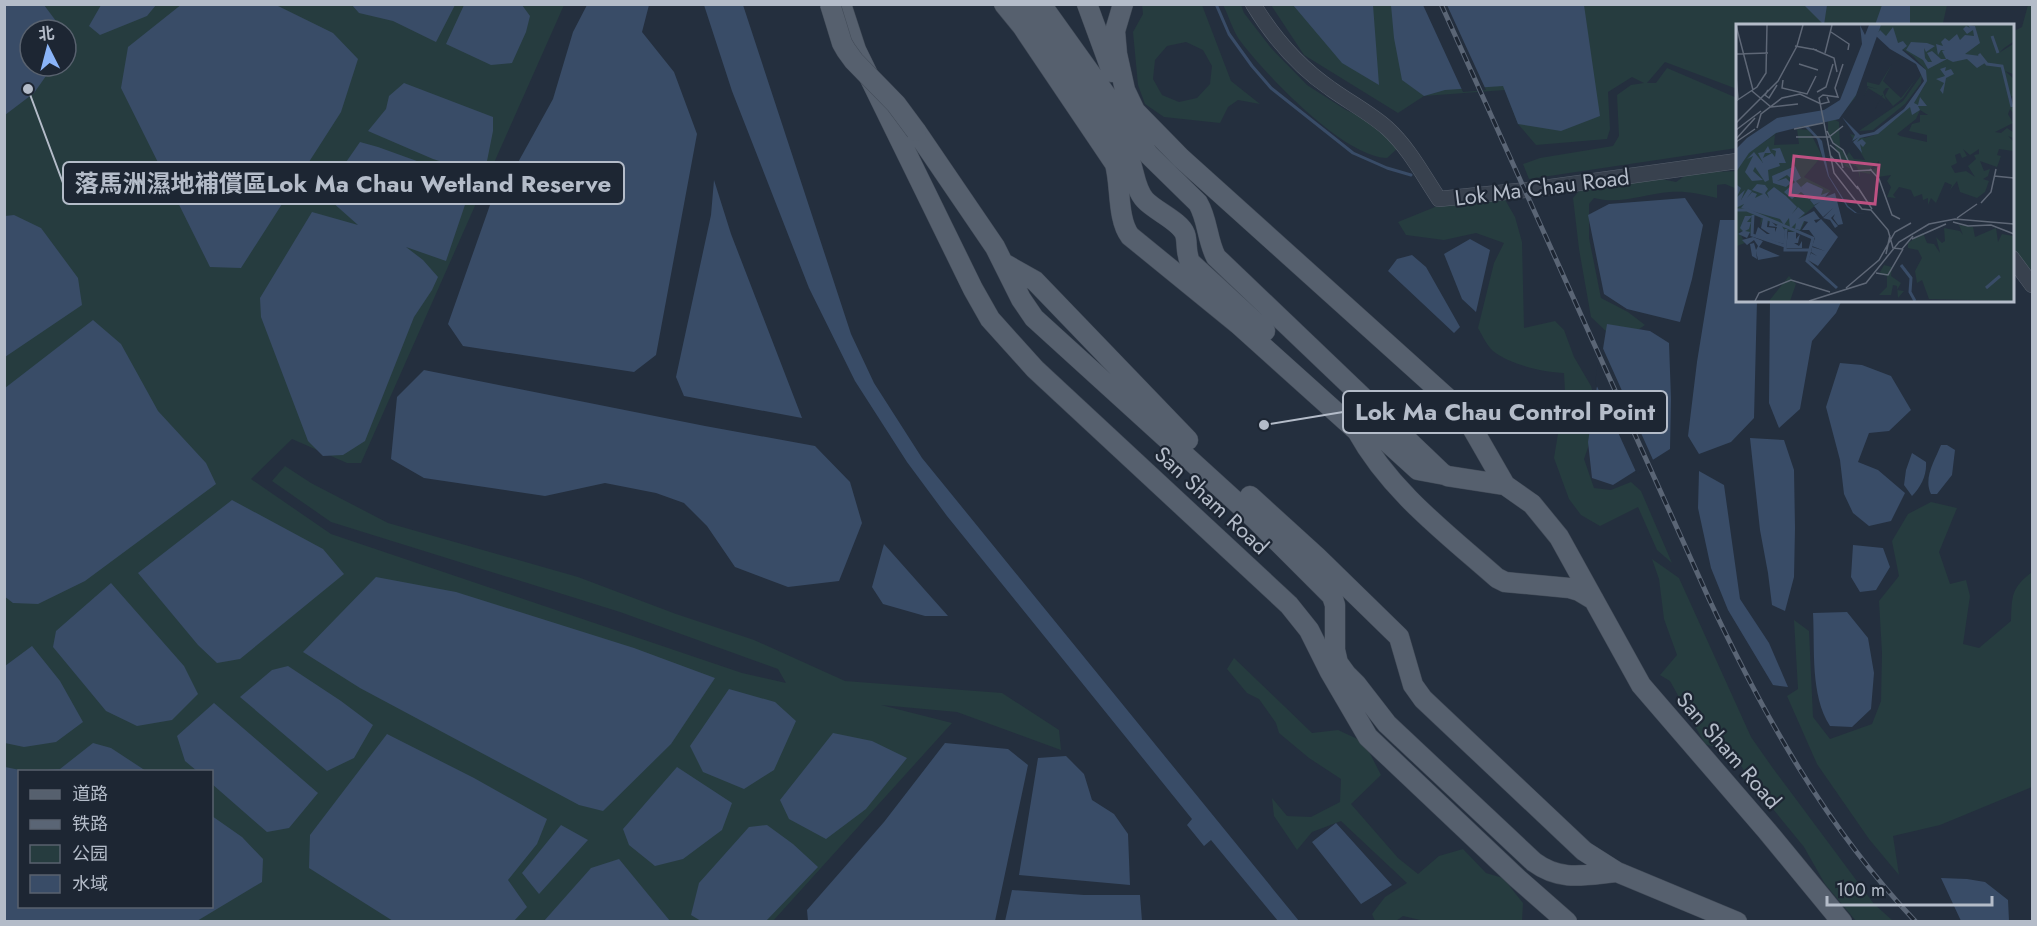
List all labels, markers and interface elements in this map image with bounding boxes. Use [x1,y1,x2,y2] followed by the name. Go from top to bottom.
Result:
[18,18,78,78] north arrow
[37,21,56,46] text: 北
[1736,24,2013,302] inset map
[1453,160,1631,214] street label: Lok Ma Chau Road
[63,162,624,204] callout: 落馬洲濕地補償區Lok Ma Chau Wetland Reserve
[75,166,611,201] text: 落馬洲濕地補償區Lok Ma Chau Wetland Reserve
[1343,391,1667,433] callout: Lok Ma Chau Control Point
[1355,394,1655,429] text: Lok Ma Chau Control Point
[1148,438,1276,562] street label: San Sham Road
[1669,684,1789,816] street label: San Sham Road
[18,770,213,908] legend
[72,781,108,807] text: 道路
[72,811,108,837] text: 铁路
[72,841,108,867] text: 公园
[1827,869,1992,907] scale bar
[72,871,108,897] text: 水域
[1836,877,1885,903] text: 100 m

